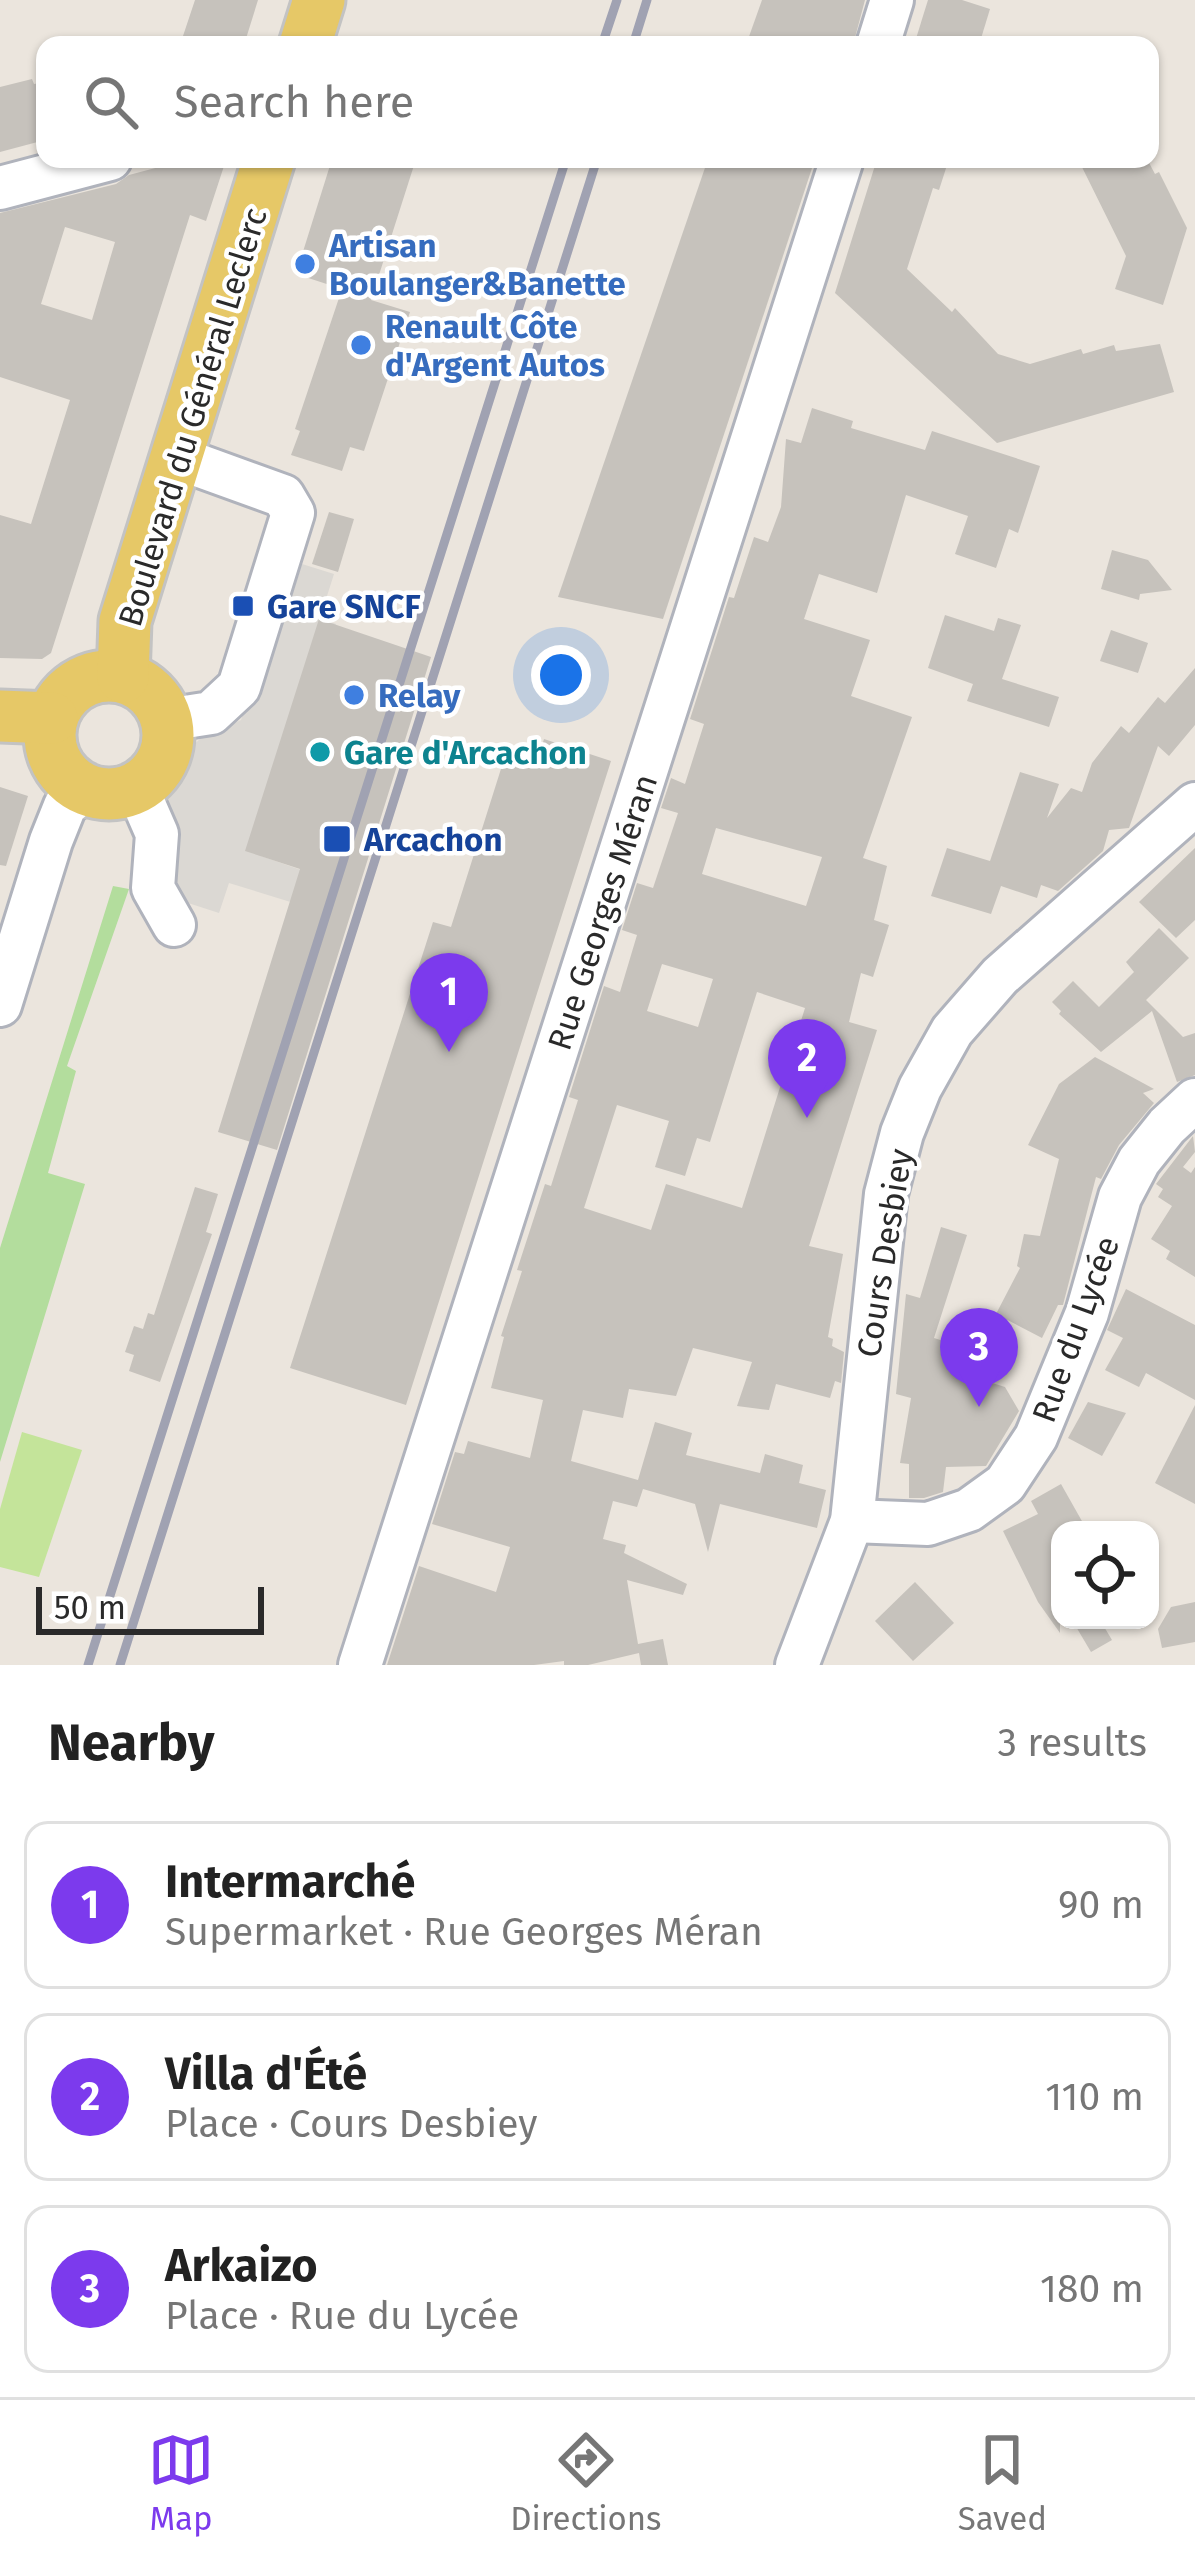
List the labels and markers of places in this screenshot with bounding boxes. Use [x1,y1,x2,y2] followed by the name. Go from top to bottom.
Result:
[328,226,626,304] place label: Artisan Boulanger&Banette
[292,251,318,277] marker: Artisan Boulanger&Banette
[385,307,605,385] place label: Renault Côte d'Argent Autos
[348,332,374,358] marker: Renault Côte d'Argent Autos
[267,587,420,627] place label: Gare SNCF
[230,593,256,619] marker: Gare SNCF
[378,676,461,716] place label: Relay
[341,682,367,708] marker: Relay
[344,733,587,773] place label: Gare d'Arcachon
[307,739,333,765] marker: Gare d'Arcachon
[363,820,502,860] place label: Arcachon
[321,823,353,855] marker: Arcachon
[410,953,488,1052] pin: 1
[768,1019,846,1118] pin: 2
[940,1308,1018,1407] pin: 3

